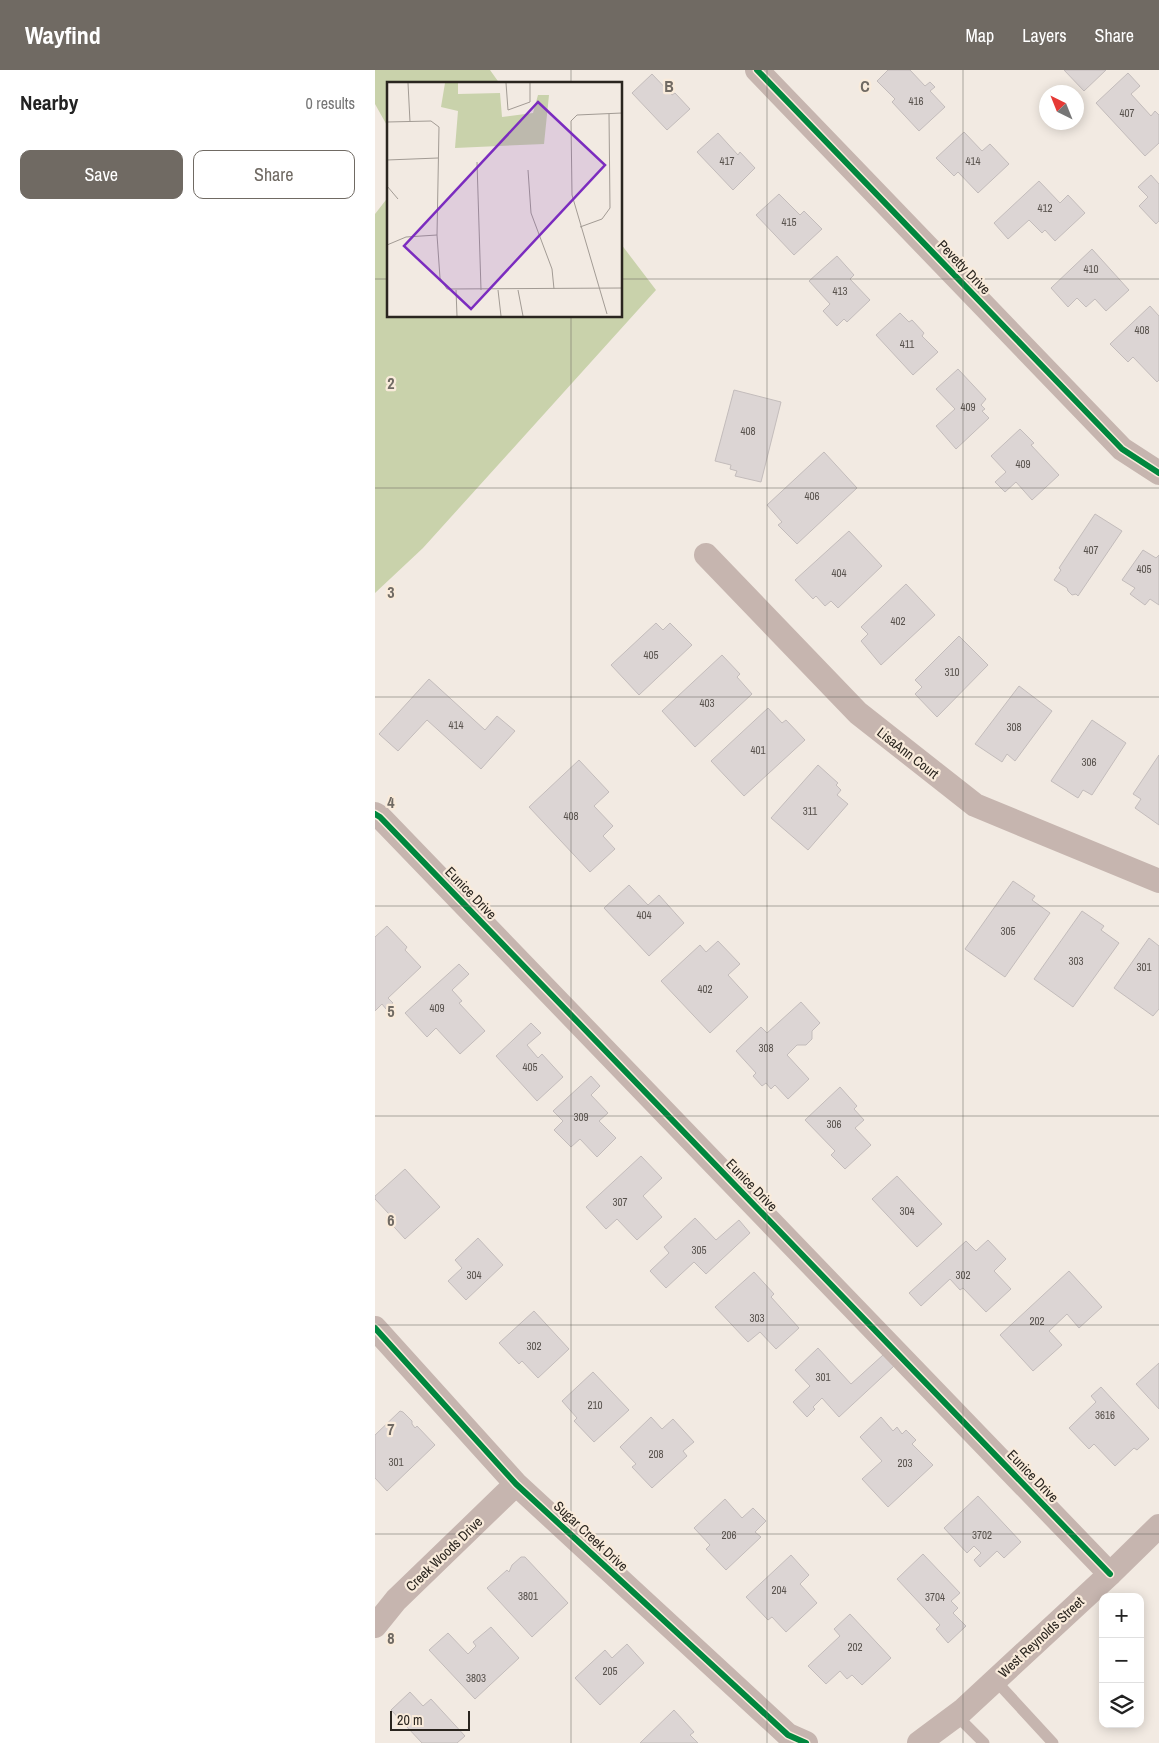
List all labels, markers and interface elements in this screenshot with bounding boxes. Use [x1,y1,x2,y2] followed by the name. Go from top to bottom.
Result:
[25,19,101,51] text: Wayfind
[966,23,994,48] text: Map
[1022,23,1067,48] text: Layers
[1095,23,1134,48] text: Share
[664,75,674,97] text: B
[860,75,870,97] text: C
[387,82,623,318] inset map
[1039,85,1084,130] north arrow
[20,88,78,117] text: Nearby
[305,92,355,114] text: 0 results
[908,94,924,108] house number: 416
[1119,106,1135,120] house number: 407
[20,150,183,199] button: Save
[193,150,355,199] button: Share
[719,154,735,168] house number: 417
[965,154,981,168] house number: 414
[1037,201,1053,215] house number: 412
[781,215,797,229] house number: 415
[934,236,994,298] street label: Pevetty Drive
[1083,262,1099,276] house number: 410
[832,284,848,298] house number: 413
[1134,323,1150,337] house number: 408
[900,337,914,351] house number: 411
[387,372,395,394] text: 2
[960,400,976,414] house number: 409
[740,424,756,438] house number: 408
[1015,457,1031,471] house number: 409
[804,489,820,503] house number: 406
[1083,543,1099,557] house number: 407
[1136,562,1152,576] house number: 405
[831,566,847,580] house number: 404
[387,581,395,603] text: 3
[890,614,906,628] house number: 402
[643,648,659,662] house number: 405
[944,665,960,679] house number: 310
[699,696,715,710] house number: 403
[448,718,464,732] house number: 414
[1006,720,1022,734] house number: 308
[874,723,942,783] street label: LisaAnn Court
[750,743,766,757] house number: 401
[1081,755,1097,769] house number: 306
[387,791,395,813] text: 4
[803,804,817,818] house number: 311
[563,809,579,823] house number: 408
[441,863,501,923] street label: Eunice Drive
[636,908,652,922] house number: 404
[1000,924,1016,938] house number: 305
[1068,954,1084,968] house number: 303
[1136,960,1152,974] house number: 301
[697,982,713,996] house number: 402
[387,1000,395,1022] text: 5
[429,1001,445,1015] house number: 409
[758,1041,774,1055] house number: 308
[522,1060,538,1074] house number: 405
[573,1110,589,1124] house number: 309
[826,1117,842,1131] house number: 306
[722,1155,782,1215] street label: Eunice Drive
[612,1195,628,1209] house number: 307
[899,1204,915,1218] house number: 304
[387,1209,395,1231] text: 6
[691,1243,707,1257] house number: 305
[466,1268,482,1282] house number: 304
[955,1268,971,1282] house number: 302
[749,1311,765,1325] house number: 303
[1029,1314,1045,1328] house number: 202
[526,1339,542,1353] house number: 302
[815,1370,831,1384] house number: 301
[587,1398,603,1412] house number: 210
[1095,1408,1115,1422] house number: 3616
[387,1418,395,1440] text: 7
[1003,1446,1063,1506] street label: Eunice Drive
[648,1447,664,1461] house number: 208
[388,1455,404,1469] house number: 301
[897,1456,913,1470] house number: 203
[550,1497,632,1575] street label: Sugar Creek Drive
[402,1513,486,1595] street label: Creek Woods Drive
[721,1528,737,1542] house number: 206
[972,1528,992,1542] house number: 3702
[771,1583,787,1597] house number: 204
[518,1589,538,1603] house number: 3801
[925,1590,945,1604] house number: 3704
[994,1593,1088,1681] street label: West Reynolds Street
[1099,1593,1144,1728] map controls
[1099,1593,1144,1638] button: +
[387,1627,395,1649] text: 8
[1099,1638,1144,1683] button: −
[847,1640,863,1654] house number: 202
[602,1664,618,1678] house number: 205
[466,1671,486,1685] house number: 3803
[1099,1683,1144,1728] button: layers
[390,1708,470,1731] scale bar
[397,1711,423,1729] text: 20 m

